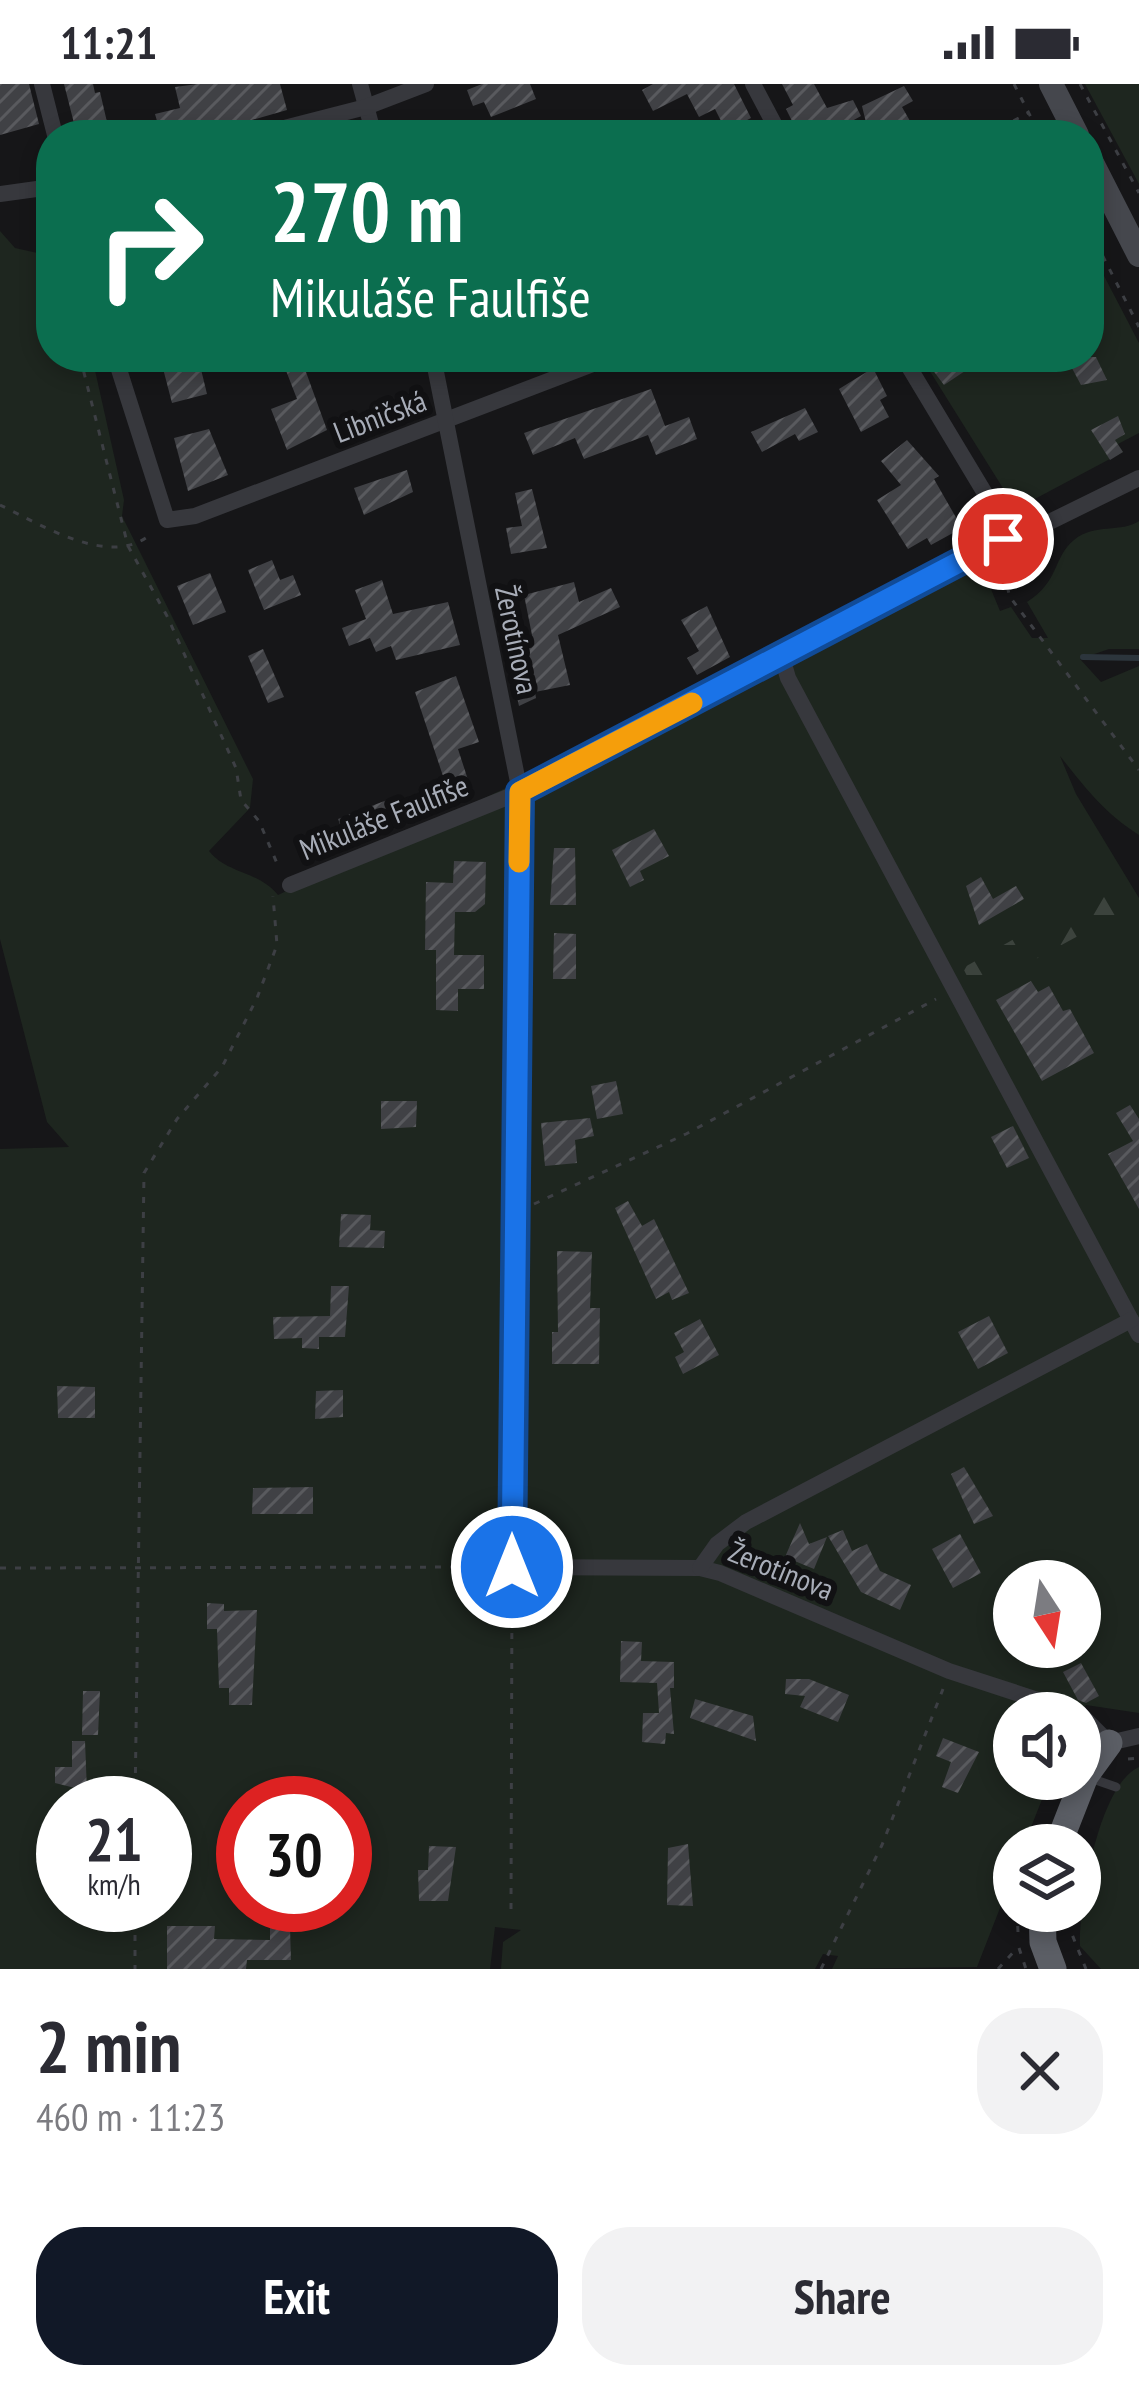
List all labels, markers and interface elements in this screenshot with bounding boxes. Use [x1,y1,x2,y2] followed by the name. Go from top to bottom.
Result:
[60,13,157,71] text: 11:21
[270,156,463,265] text: 270 m
[72,168,228,324] icon: right
[270,262,591,332] text: Mikuláše Faulfiše
[328,380,431,451] street label: Libničská
[952,488,1054,590] pin
[970,506,1036,572] icon: arrive
[487,582,548,697] street label: Žerotínova
[294,765,473,868] street label: Mikuláše Faulfiše
[449,1504,575,1630] position arrow
[723,1531,840,1608] street label: Žerotínova
[993,1560,1101,1668] north arrow
[993,1560,1101,1932] map controls
[993,1692,1101,1800] button: sound
[216,1776,372,1932] speed limit sign: 30
[85,1800,143,1878] text: 21
[993,1824,1101,1932] button: layers
[87,1864,141,1903] text: km/h
[36,1999,181,2092] text: 2 min
[977,2008,1103,2134] button: close
[36,2091,225,2142] text: 460 m · 11:23
[36,2227,558,2365] button: Exit
[582,2227,1103,2365] button: Share

